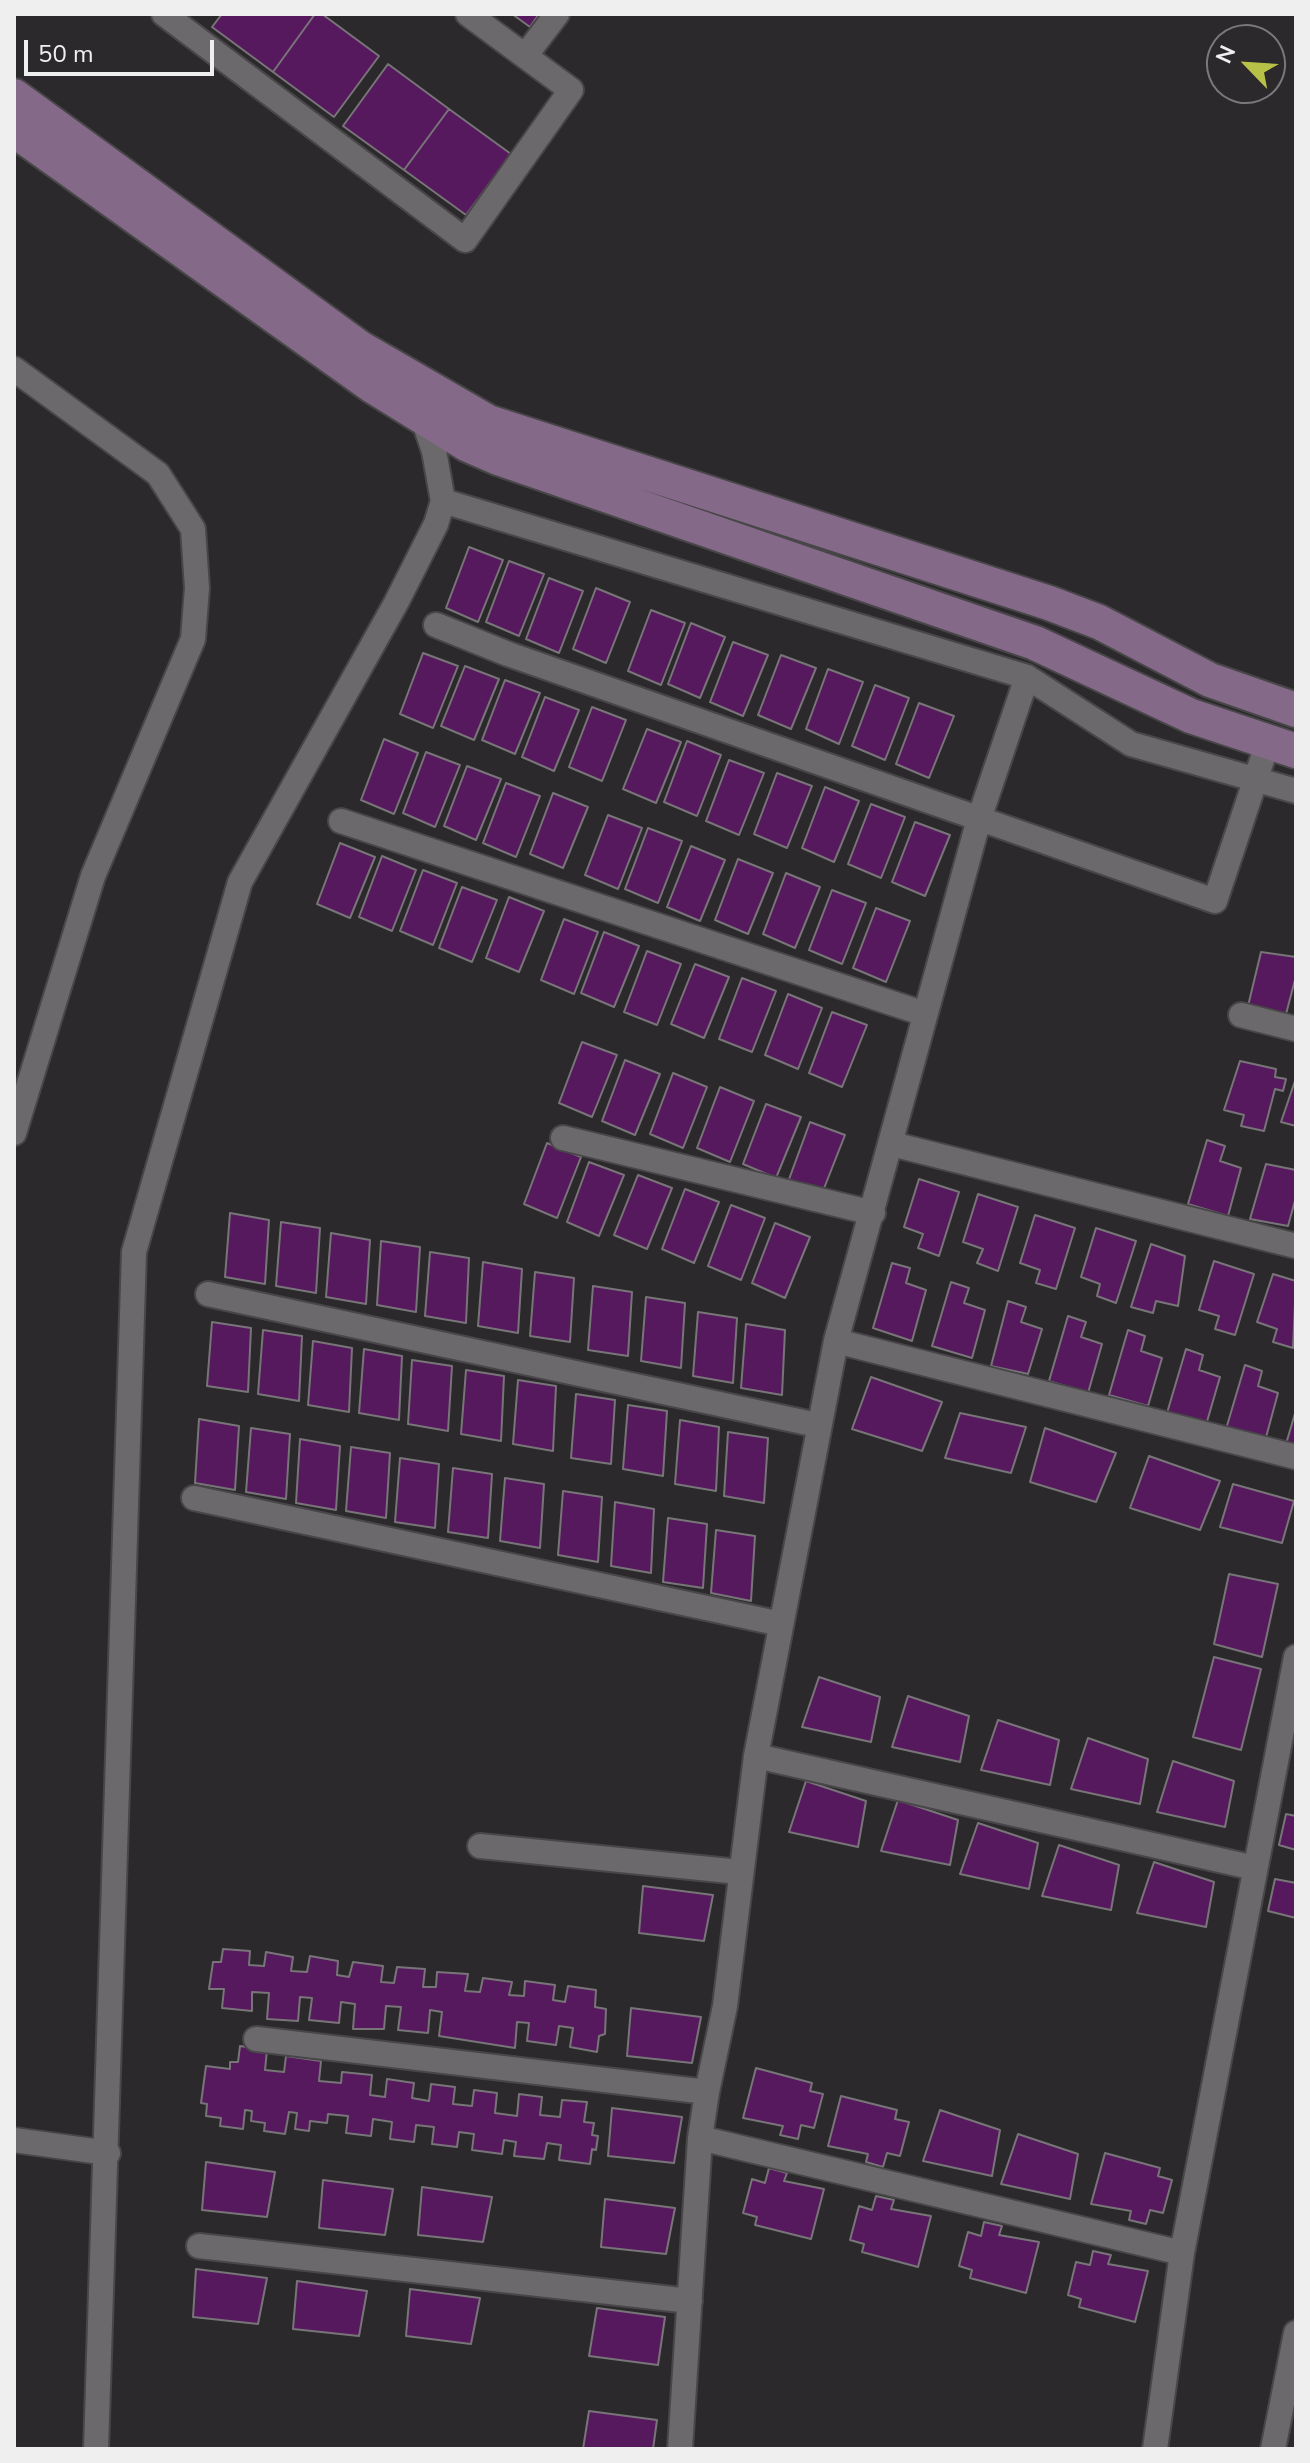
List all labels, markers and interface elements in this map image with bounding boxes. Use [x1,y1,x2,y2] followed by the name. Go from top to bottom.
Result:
[28,24,218,74] scale bar
[1206,24,1286,104] north arrow
[38,38,94,70] text: 50 m
[1209,41,1243,69] text: N

